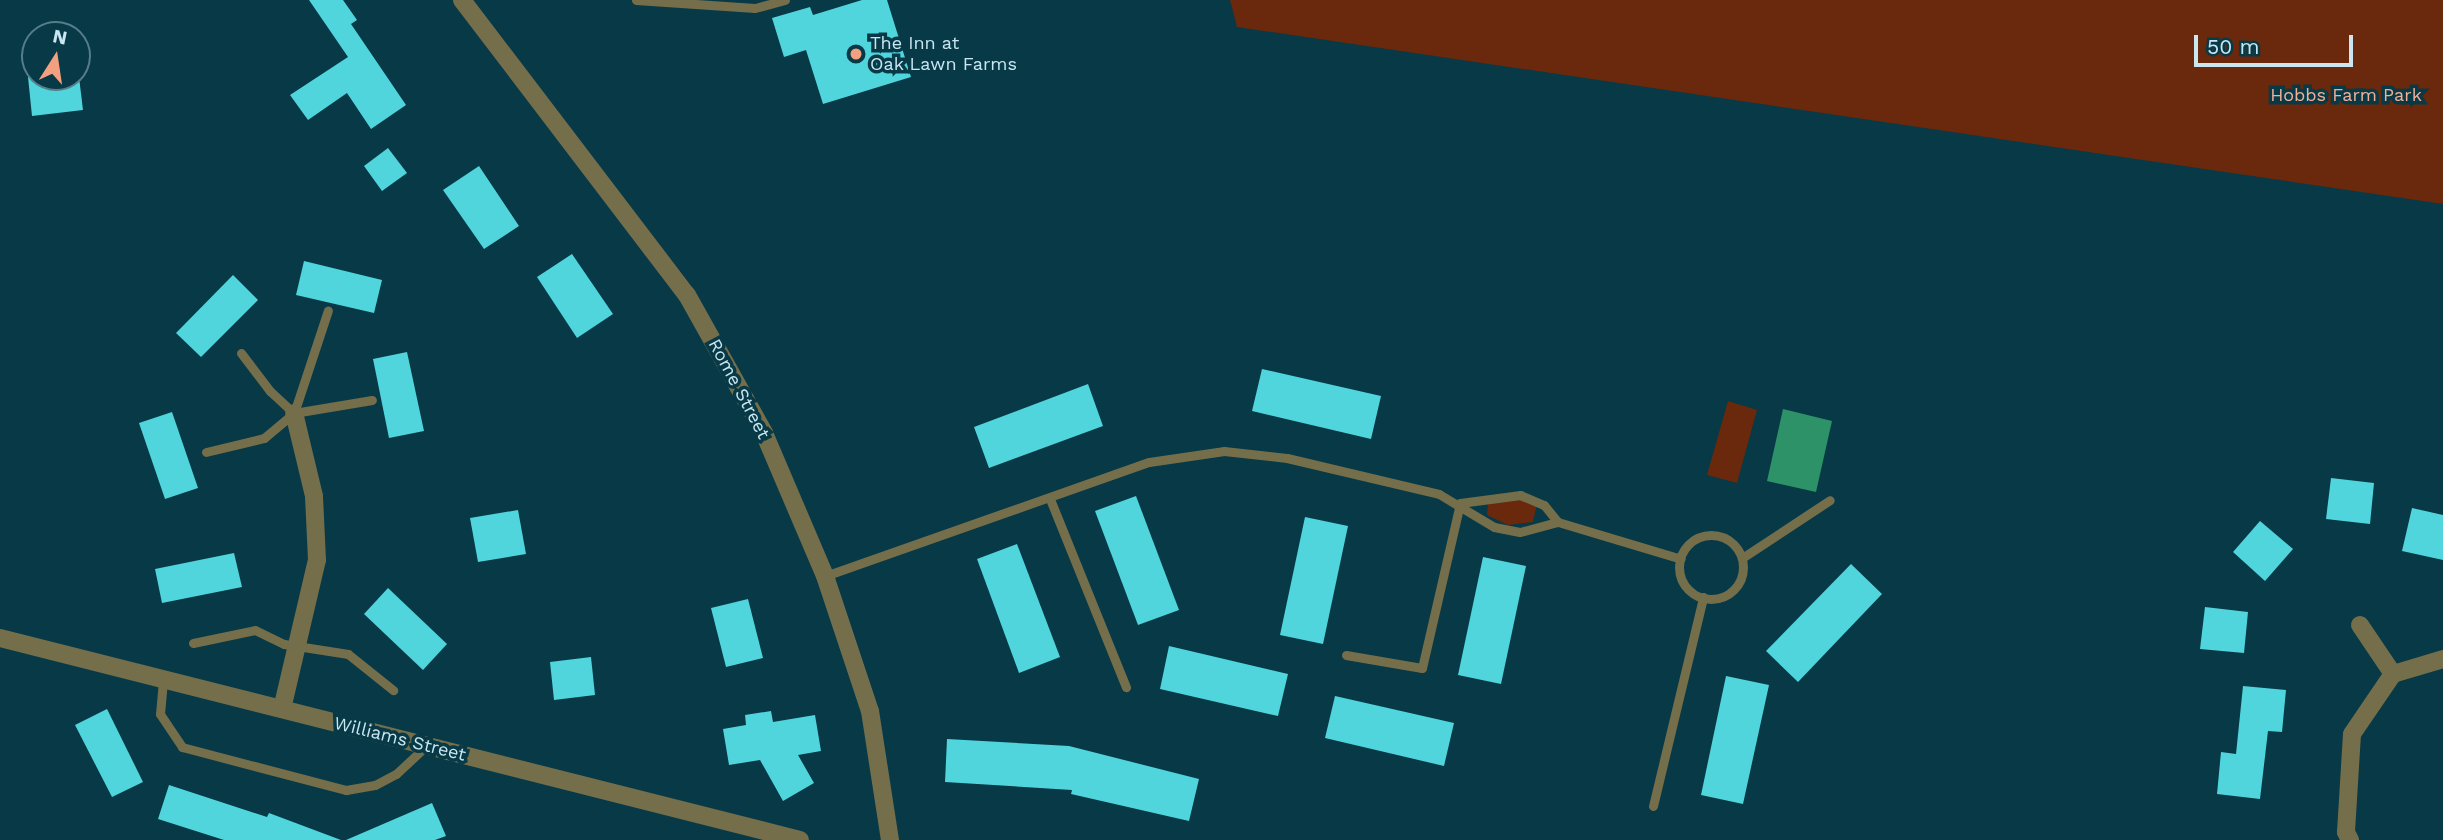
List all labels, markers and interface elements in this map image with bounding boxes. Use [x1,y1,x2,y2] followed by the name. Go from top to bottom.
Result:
[21,21,91,91] north arrow
[2198,21,2357,65] scale bar
[51,24,69,50] text: N
[870,33,1017,76] place label: The Inn at Oak Lawn Farms
[2207,34,2259,59] text: 50 m
[848,46,864,62] marker: The Inn at Oak Lawn Farms
[2270,84,2422,106] park label: Hobbs Farm Park
[704,335,774,443] street label: Rome Street
[332,712,468,766] street label: Williams Street

